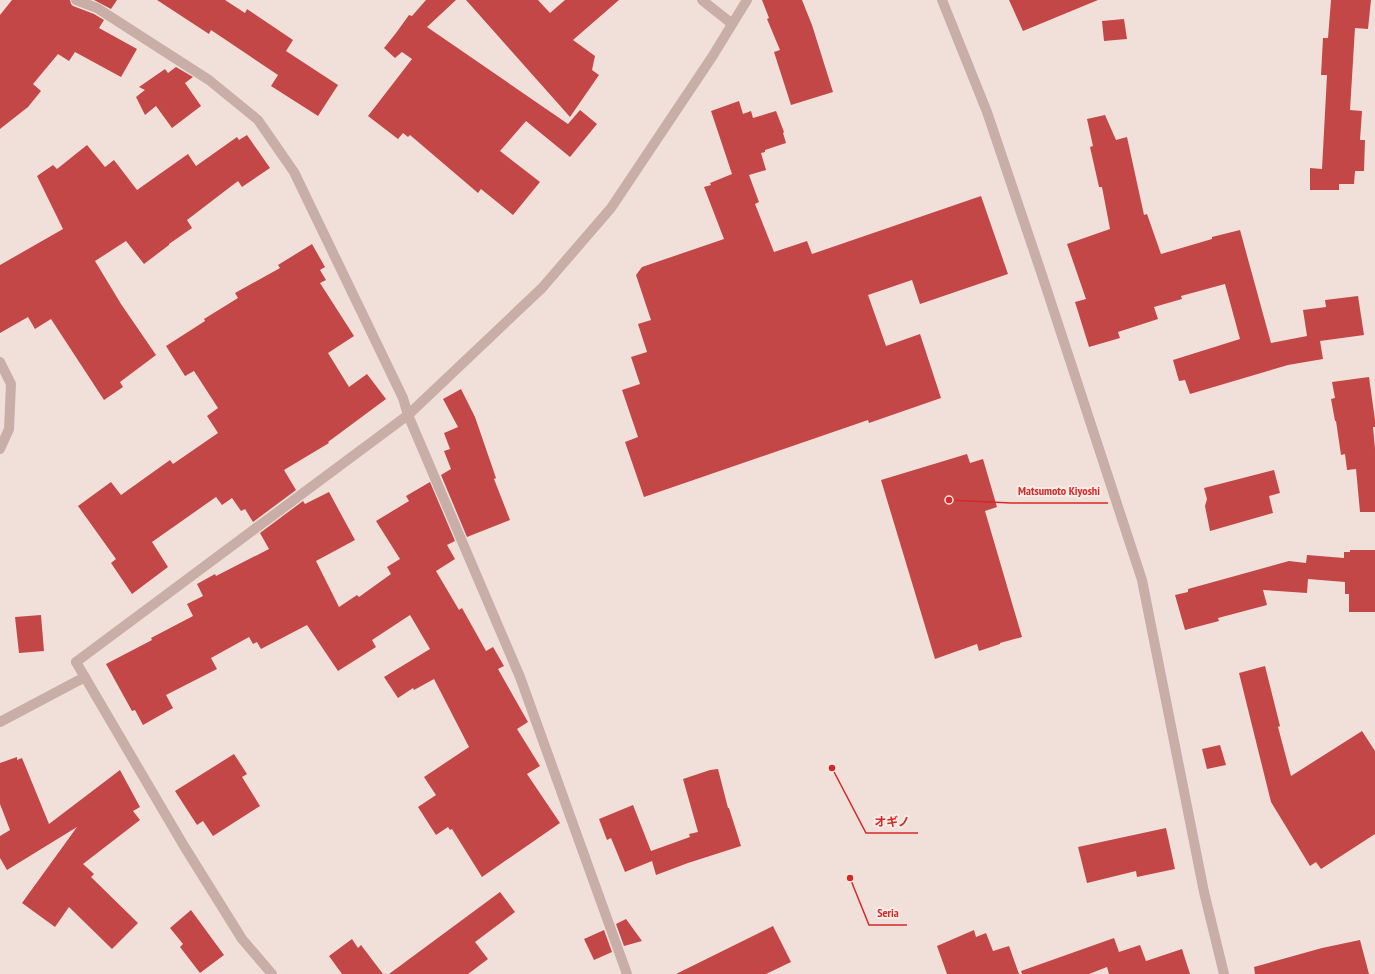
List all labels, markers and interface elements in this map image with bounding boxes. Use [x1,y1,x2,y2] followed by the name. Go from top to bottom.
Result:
[1011,479,1108,503] callout: Matsumoto Kiyoshi
[1018,483,1100,498] text: Matsumoto Kiyoshi
[866,809,918,833] callout: オギノ
[874,814,910,829] text: オギノ
[869,901,907,925] callout: Seria
[877,905,899,920] text: Seria

